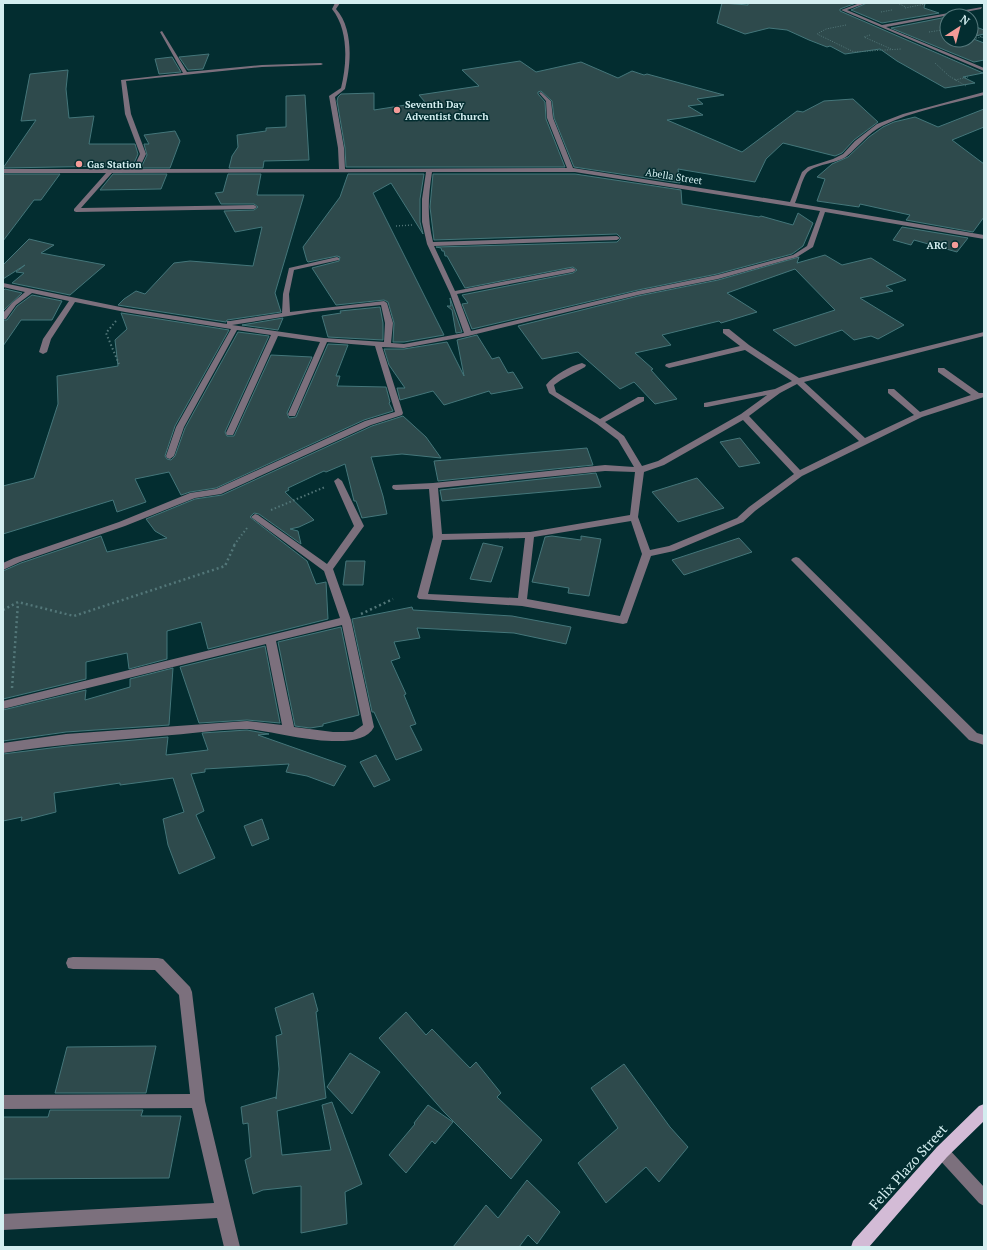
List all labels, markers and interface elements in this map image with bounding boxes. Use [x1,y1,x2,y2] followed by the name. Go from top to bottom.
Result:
[939,8,979,48] north arrow
[957,12,973,28] text: N
[405,98,489,123] place label: Seventh Day Adventist Church
[392,105,402,115] marker: Seventh Day Adventist Church
[87,158,142,171] place label: Gas Station
[74,159,84,169] marker: Gas Station
[645,166,704,187] street label: Abella Street
[927,239,947,252] place label: ARC
[950,240,960,250] marker: ARC
[864,1119,952,1213] street label: Felix Plazo Street

